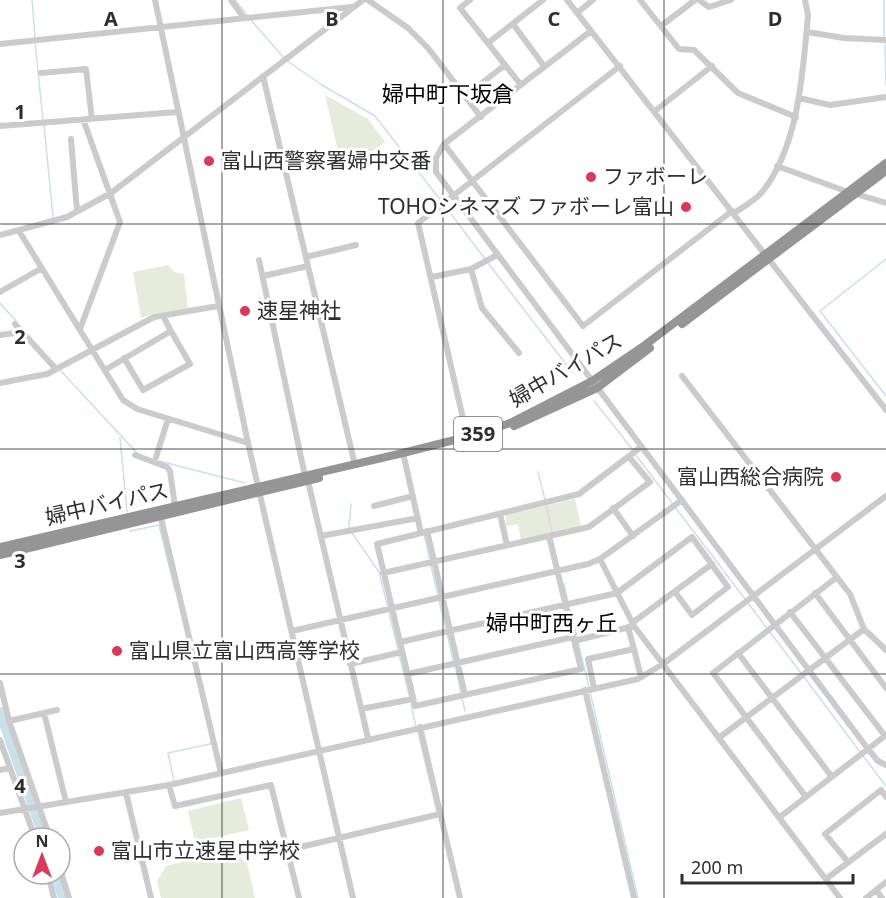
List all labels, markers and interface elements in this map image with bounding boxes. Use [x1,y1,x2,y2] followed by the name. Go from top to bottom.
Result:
[104,5,118,32] text: A
[325,5,339,32] text: B
[548,5,561,32] text: C
[768,5,782,32] text: D
[382,78,514,108] district label: 婦中町下坂倉
[14,98,26,125] text: 1
[221,146,431,174] place label: 富山西警察署婦中交番
[202,154,216,168] marker: 富山西警察署婦中交番
[603,162,708,190] place label: ファボーレ
[584,170,598,184] marker: ファボーレ
[378,192,674,220] place label: TOHOシネマズ ファボーレ富山
[679,200,693,214] marker: TOHOシネマズ ファボーレ富山
[257,296,341,324] place label: 速星神社
[238,304,252,318] marker: 速星神社
[14,323,26,350] text: 2
[504,326,627,413] street label: 婦中バイパス
[454,417,502,451] road number: 359
[677,462,824,490] place label: 富山西総合病院
[829,470,843,484] marker: 富山西総合病院
[42,475,171,531] street label: 婦中バイパス
[14,547,26,574] text: 3
[486,607,618,637] district label: 婦中町西ヶ丘
[129,636,360,664] place label: 富山県立富山西高等学校
[110,644,124,658] marker: 富山県立富山西高等学校
[14,772,26,799] text: 4
[12,826,72,886] north arrow
[35,830,49,852] text: N
[111,836,300,864] place label: 富山市立速星中学校
[92,844,106,858] marker: 富山市立速星中学校
[682,847,853,885] scale bar
[691,855,743,879] text: 200 m

